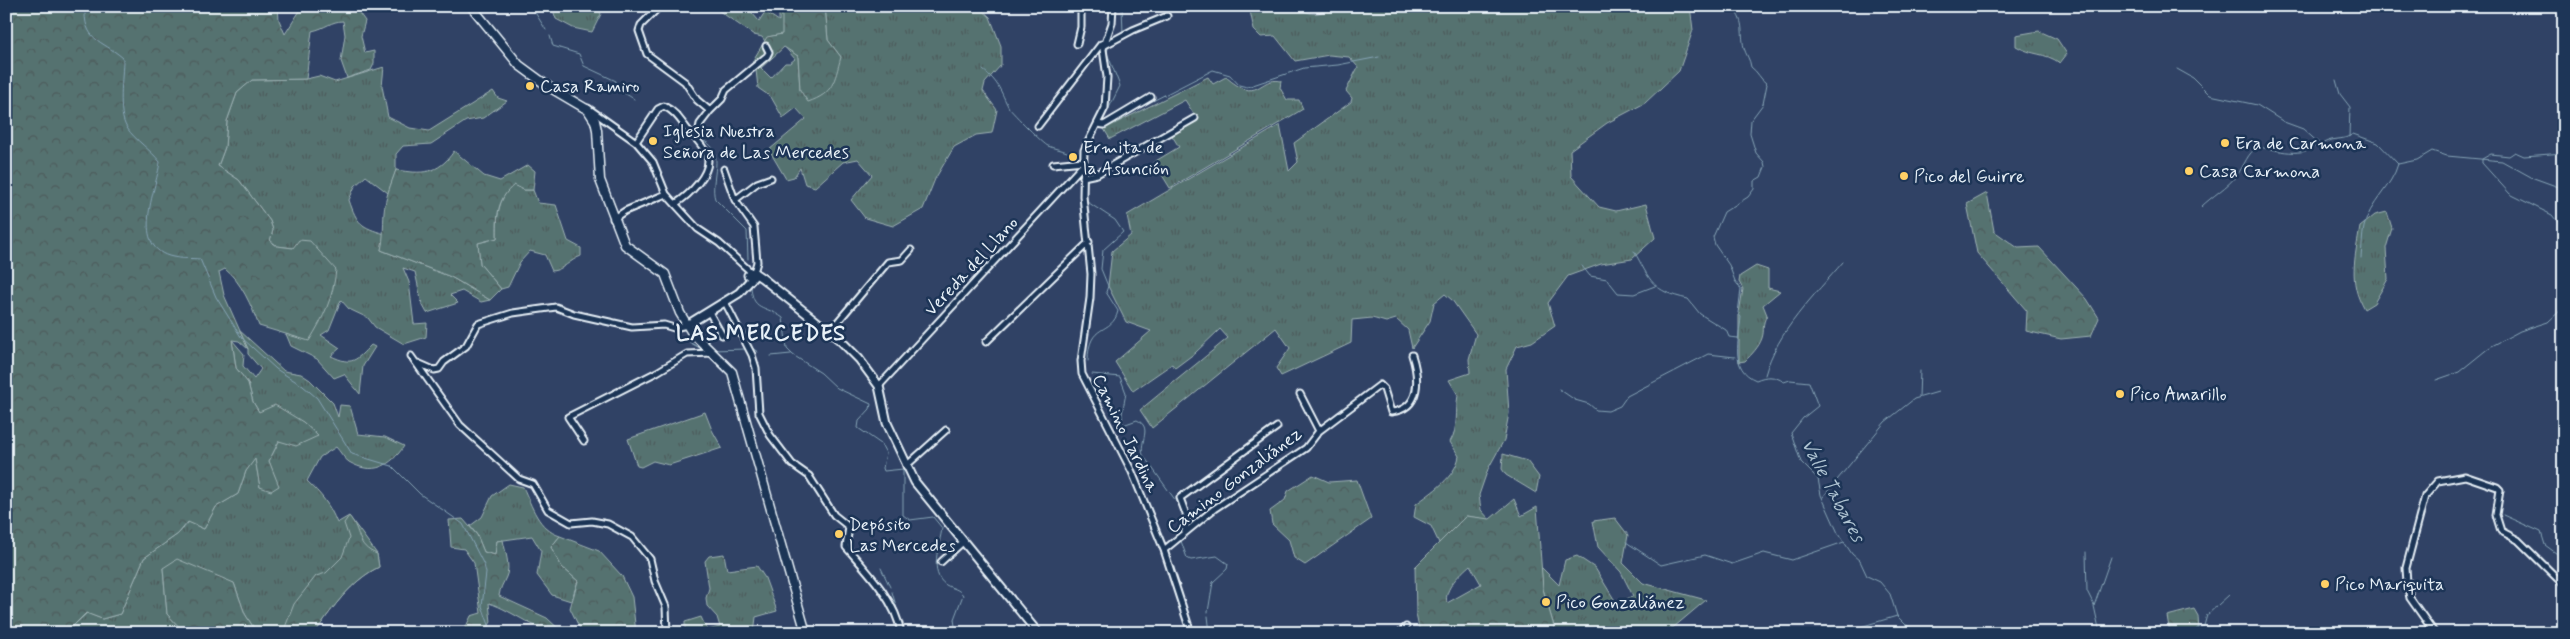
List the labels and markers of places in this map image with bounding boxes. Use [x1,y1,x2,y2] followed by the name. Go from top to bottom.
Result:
[540,75,640,99] place label: Casa Ramiro
[524,80,536,92] marker: Casa Ramiro
[663,120,849,165] place label: Iglesia Nuestra Señora de Las Mercedes
[2235,132,2366,156] place label: Era de Carmona
[647,135,659,147] marker: Iglesia Nuestra Señora de Las Mercedes
[1083,136,1169,181] place label: Ermita de la Asunción
[2219,137,2231,149] marker: Era de Carmona
[1067,151,1079,163] marker: Ermita de la Asunción
[2199,160,2320,184] place label: Casa Carmona
[1914,165,2024,189] place label: Pico del Guirre
[2183,165,2195,177] marker: Casa Carmona
[1898,170,1910,182] marker: Pico del Guirre
[2130,383,2227,407] place label: Pico Amarillo
[2114,388,2126,400] marker: Pico Amarillo
[849,513,956,558] place label: Depósito Las Mercedes
[833,528,845,540] marker: Depósito Las Mercedes
[2335,573,2444,597] place label: Pico Mariquita
[2319,578,2331,590] marker: Pico Mariquita
[1556,591,1685,615] place label: Pico Gonzaliánez
[1540,596,1552,608] marker: Pico Gonzaliánez

